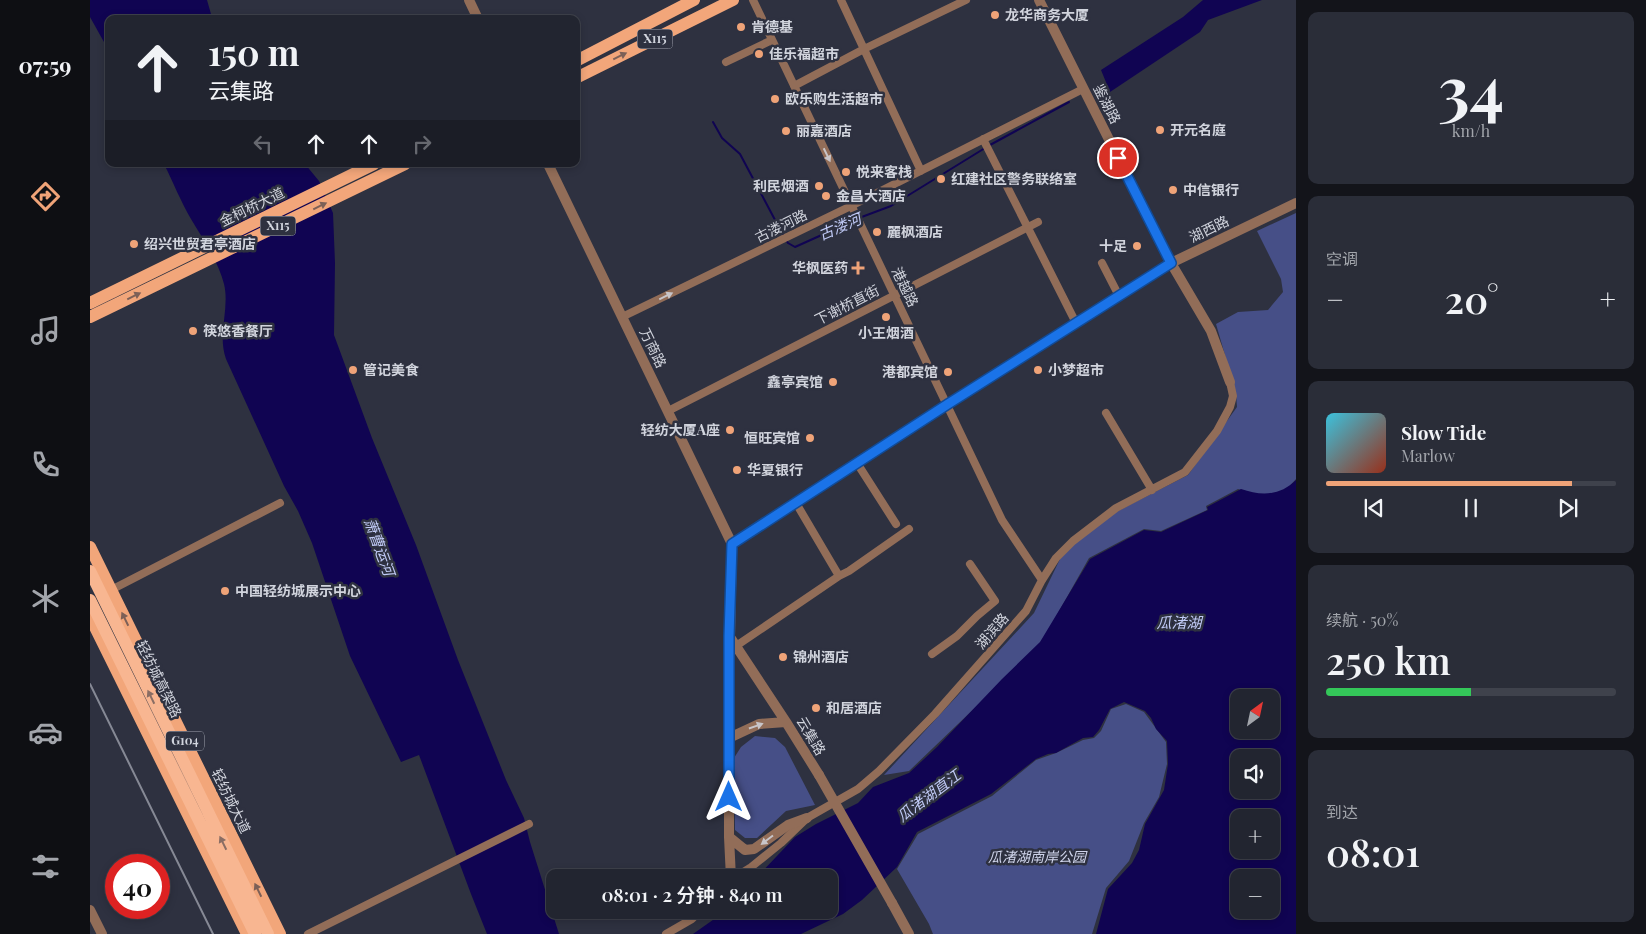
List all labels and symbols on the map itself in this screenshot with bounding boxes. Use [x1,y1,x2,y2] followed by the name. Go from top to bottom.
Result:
[1005,5,1089,24] place label: 龙华商务大厦
[989,9,1001,21] marker: 龙华商务大厦
[751,17,793,36] place label: 肯德基
[735,21,747,33] marker: 肯德基
[638,30,672,48] road number: X115
[769,44,839,63] place label: 佳乐福超市
[753,48,765,60] marker: 佳乐福超市
[613,52,627,60] one-way arrow
[1089,81,1125,127] street label: 鉴湖路
[785,89,883,108] place label: 欧乐购生活超市
[769,93,781,105] marker: 欧乐购生活超市
[1170,120,1226,139] place label: 开元名庭
[796,121,852,140] place label: 丽嘉酒店
[1154,124,1166,136] marker: 开元名庭
[780,125,792,137] marker: 丽嘉酒店
[1097,137,1139,179] pin
[823,147,831,162] one-way arrow
[856,162,912,181] place label: 悦来客栈
[840,166,852,178] marker: 悦来客栈
[951,169,1077,188] place label: 红建社区警务联络室
[935,173,947,185] marker: 红建社区警务联络室
[753,176,809,195] place label: 利民烟酒
[813,180,825,192] marker: 利民烟酒
[1183,180,1239,199] place label: 中信银行
[216,183,287,230] street label: 金柯桥大道
[1167,184,1179,196] marker: 中信银行
[836,186,906,205] place label: 金昌大酒店
[820,190,832,202] marker: 金昌大酒店
[313,201,327,209] one-way arrow
[751,205,810,246] street label: 古溇河路
[815,207,867,244] water label: 古溇河
[1186,211,1232,246] street label: 湖西路
[260,217,296,236] road number: X115
[887,222,943,241] place label: 麗枫酒店
[871,226,883,238] marker: 麗枫酒店
[144,234,256,253] place label: 绍兴世贸君亭酒店
[1099,236,1127,255] place label: 十足
[128,238,140,250] marker: 绍兴世贸君亭酒店
[1131,240,1143,252] marker: 十足
[792,258,848,277] place label: 华枫医药
[852,262,864,274] marker: 华枫医药
[888,264,923,310] street label: 港越路
[811,280,882,329] street label: 下谢桥直街
[127,292,141,300] one-way arrow
[659,292,673,300] one-way arrow
[880,311,892,323] marker: 小王烟酒
[203,321,273,340] place label: 筷悠香餐厅
[858,323,914,342] place label: 小王烟酒
[187,325,199,337] marker: 筷悠香餐厅
[636,325,671,371] street label: 万商路
[363,360,419,379] place label: 管记美食
[1048,360,1104,379] place label: 小梦超市
[882,362,938,381] place label: 港都宾馆
[347,364,359,376] marker: 管记美食
[1032,364,1044,376] marker: 小梦超市
[942,366,954,378] marker: 港都宾馆
[767,372,823,391] place label: 鑫亭宾馆
[827,376,839,388] marker: 鑫亭宾馆
[641,420,720,439] place label: 轻纺大厦A座
[724,424,736,436] marker: 轻纺大厦A座
[744,428,800,447] place label: 恒旺宾馆
[804,432,816,444] marker: 恒旺宾馆
[747,460,803,479] place label: 华夏银行
[731,464,743,476] marker: 华夏银行
[360,515,401,581] water label: 萧曹运河
[235,581,361,600] place label: 中国轻纺城展示中心
[219,585,231,597] marker: 中国轻纺城展示中心
[971,609,1013,653] street label: 湖滨路
[121,611,129,626] one-way arrow
[1156,612,1203,632] water label: 瓜渚湖
[132,637,186,721] street label: 轻纺城高架路
[793,647,849,666] place label: 锦州酒店
[777,651,789,663] marker: 锦州酒店
[1230,689,1280,739] north arrow
[147,690,155,704] one-way arrow
[826,698,882,717] place label: 和居酒店
[810,702,822,714] marker: 和居酒店
[792,713,830,759] street label: 云集路
[749,722,764,729] one-way arrow
[166,731,204,750] road number: G104
[892,763,966,826] water label: 瓜渚湖直江
[208,765,255,836] street label: 轻纺城大道
[702,770,754,822] position arrow
[760,835,774,845] one-way arrow
[219,836,227,850] one-way arrow
[988,847,1088,866] park label: 瓜渚湖南岸公园
[105,854,170,919] speed limit sign: 40
[254,883,262,897] one-way arrow

